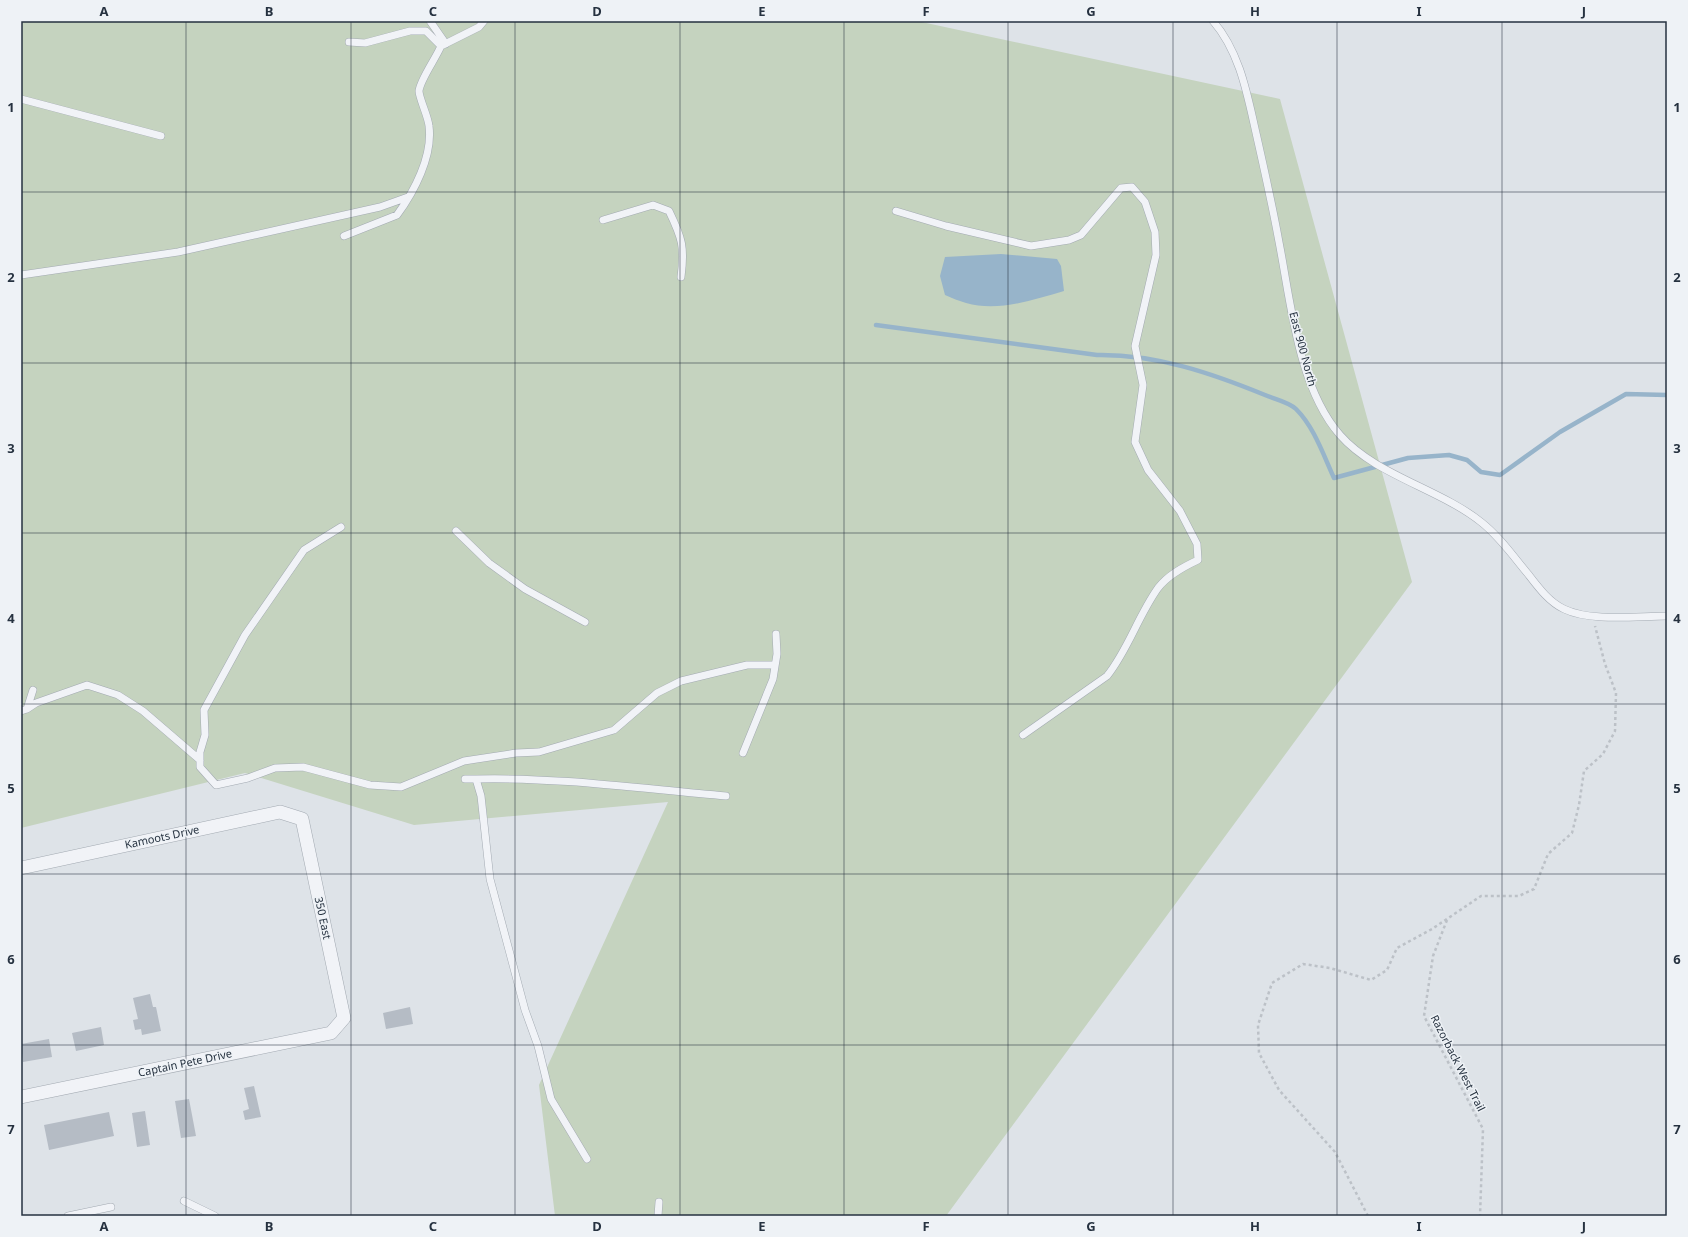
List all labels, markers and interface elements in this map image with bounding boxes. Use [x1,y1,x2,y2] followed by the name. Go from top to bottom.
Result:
[100,2,109,20] text: A
[265,2,273,20] text: B
[429,2,437,20] text: C
[592,2,602,20] text: D
[758,2,766,20] text: E
[922,2,930,20] text: F
[1086,2,1096,20] text: G
[1250,2,1260,20] text: H
[1416,2,1422,20] text: I
[1581,2,1586,20] text: J
[7,98,15,116] text: 1
[1673,98,1681,116] text: 1
[7,268,15,286] text: 2
[1673,268,1681,286] text: 2
[1286,310,1321,388] street label: East 900 North
[7,439,15,457] text: 3
[1673,439,1681,457] text: 3
[7,609,15,627] text: 4
[1673,609,1681,627] text: 4
[7,779,15,797] text: 5
[1673,779,1681,797] text: 5
[123,821,201,852] street label: Kamoots Drive
[312,895,335,941] street label: 350 East
[7,950,15,968] text: 6
[1673,950,1681,968] text: 6
[1428,1012,1489,1114] street label: Razorback West Trail
[137,1045,233,1080] street label: Captain Pete Drive
[7,1120,15,1138] text: 7
[1673,1120,1681,1138] text: 7
[100,1217,109,1235] text: A
[265,1217,273,1235] text: B
[429,1217,437,1235] text: C
[592,1217,602,1235] text: D
[758,1217,766,1235] text: E
[922,1217,930,1235] text: F
[1086,1217,1096,1235] text: G
[1250,1217,1260,1235] text: H
[1416,1217,1422,1235] text: I
[1581,1217,1586,1235] text: J

